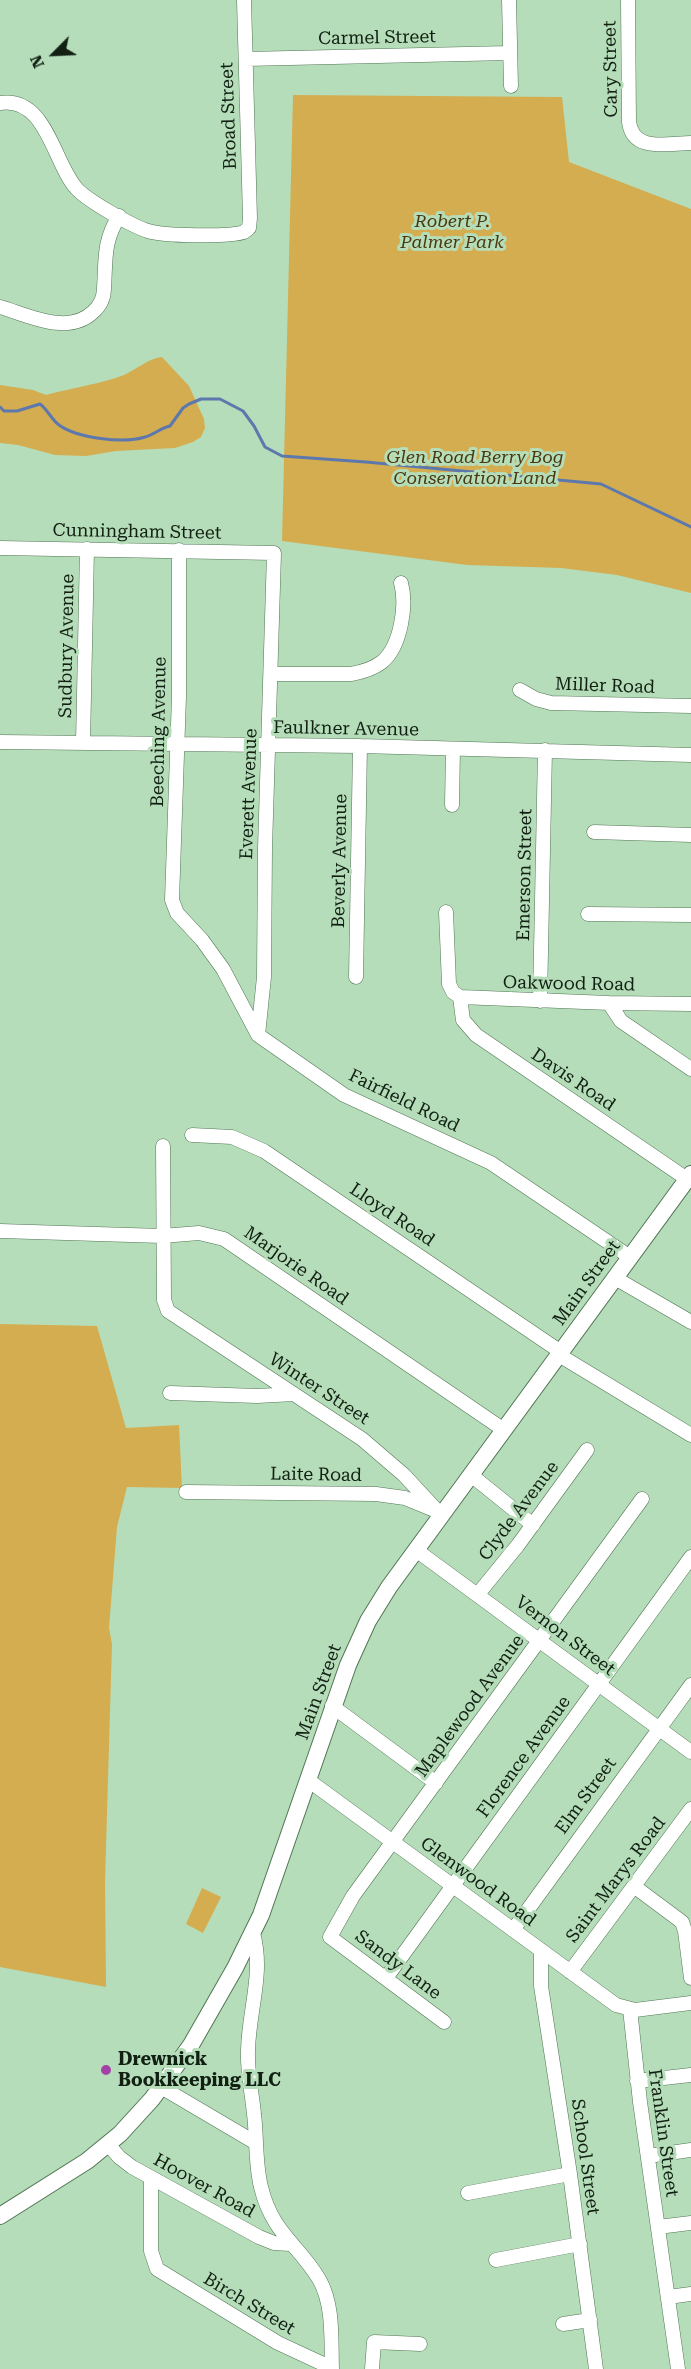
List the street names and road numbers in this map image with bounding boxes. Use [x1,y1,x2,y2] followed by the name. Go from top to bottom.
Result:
[599,20,623,118] street label: Cary Street
[318,26,436,50] street label: Carmel Street
[216,62,242,170] street label: Broad Street
[52,520,222,544] street label: Cunningham Street
[55,574,79,718] street label: Sudbury Avenue
[147,657,171,807] street label: Beeching Avenue
[555,673,655,699] street label: Miller Road
[273,717,419,741] street label: Faulkner Avenue
[236,728,262,860] street label: Everett Avenue
[328,794,352,928] street label: Beverly Avenue
[513,809,537,941] street label: Emerson Street
[503,972,635,996] street label: Oakwood Road
[527,1044,619,1116] street label: Davis Road
[345,1065,463,1137] street label: Fairfield Road
[345,1179,439,1251] street label: Lloyd Road
[240,1222,352,1310] street label: Marjorie Road
[549,1236,625,1330] street label: Main Street
[265,1348,373,1430] street label: Winter Street
[474,1457,564,1565] street label: Clyde Avenue
[270,1463,362,1487] street label: Laite Road
[511,1591,619,1681] street label: Vernon Street
[411,1630,529,1782] street label: Maplewood Avenue
[292,1641,346,1743] street label: Main Street
[473,1692,575,1822] street label: Florence Avenue
[551,1753,621,1839] street label: Elm Street
[562,1813,670,1947] street label: Saint Marys Road
[416,1833,540,1931] street label: Glenwood Road
[351,1926,445,2004] street label: Sandy Lane
[643,2068,683,2198] street label: Franklin Street
[566,2098,604,2216] street label: School Street
[149,2149,259,2223] street label: Hoover Road
[199,2268,299,2340] street label: Birch Street

